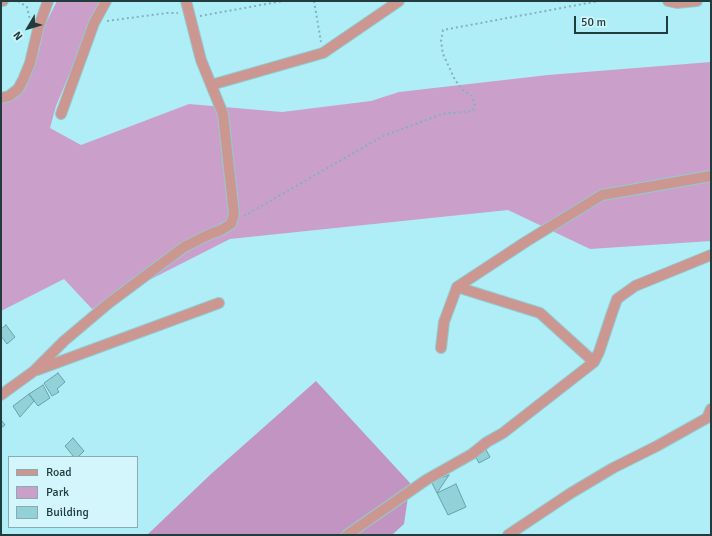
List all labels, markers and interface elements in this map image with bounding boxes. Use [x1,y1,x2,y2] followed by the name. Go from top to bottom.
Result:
[8,8,48,48] north arrow
[576,8,670,34] scale bar
[581,15,606,30] text: 50 m
[11,29,26,43] text: N
[8,456,138,528] legend
[46,465,72,480] text: Road
[46,485,69,500] text: Park
[46,505,89,520] text: Building

